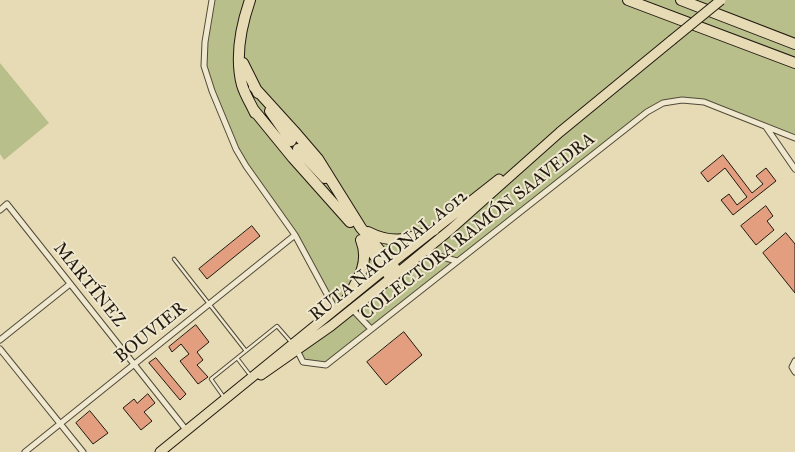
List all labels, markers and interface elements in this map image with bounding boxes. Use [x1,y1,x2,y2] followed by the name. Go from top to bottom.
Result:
[356,129,600,325] street label: COLECTORA RAMÓN SAAVEDRA
[306,186,472,326] street label: RUTA NACIONAL A012
[48,238,130,332] street label: MARTÍNEZ
[111,298,191,368] street label: BOUVIER

